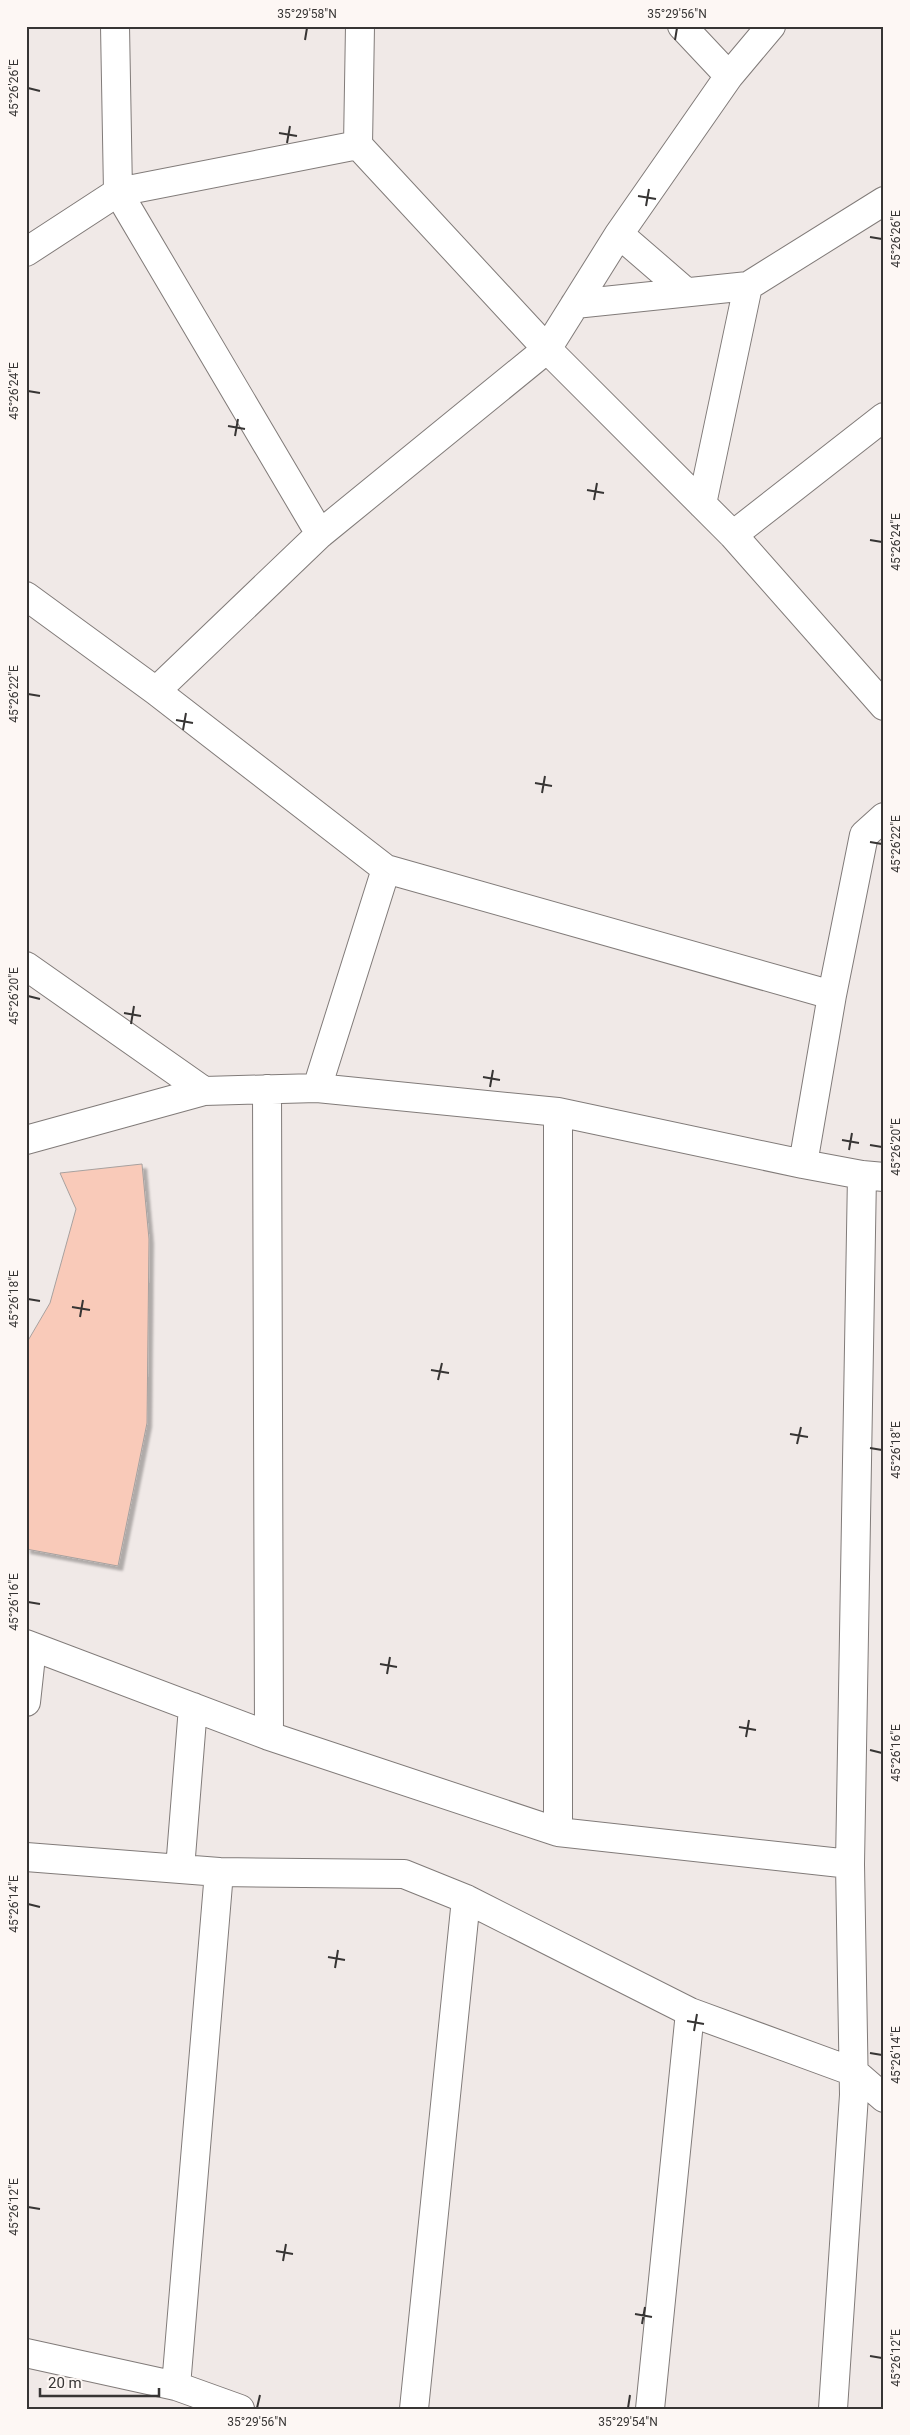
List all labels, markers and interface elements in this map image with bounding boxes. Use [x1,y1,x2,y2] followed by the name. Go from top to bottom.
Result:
[277,7,337,21] text: 35°29'58"N
[647,7,707,21] text: 35°29'56"N
[7,59,21,117] text: 45°26'26"E
[889,210,903,268] text: 45°26'26"E
[7,362,21,420] text: 45°26'24"E
[889,513,903,571] text: 45°26'24"E
[7,665,21,723] text: 45°26'22"E
[889,815,903,873] text: 45°26'22"E
[7,967,21,1025] text: 45°26'20"E
[889,1118,903,1176] text: 45°26'20"E
[7,1270,21,1328] text: 45°26'18"E
[889,1421,903,1479] text: 45°26'18"E
[7,1573,21,1631] text: 45°26'16"E
[889,1724,903,1782] text: 45°26'16"E
[7,1875,21,1933] text: 45°26'14"E
[889,2026,903,2084] text: 45°26'14"E
[7,2178,21,2236] text: 45°26'12"E
[889,2329,903,2387] text: 45°26'12"E
[40,2365,159,2397] scale bar
[48,2374,82,2392] text: 20 m
[227,2415,287,2429] text: 35°29'56"N
[598,2415,658,2429] text: 35°29'54"N

